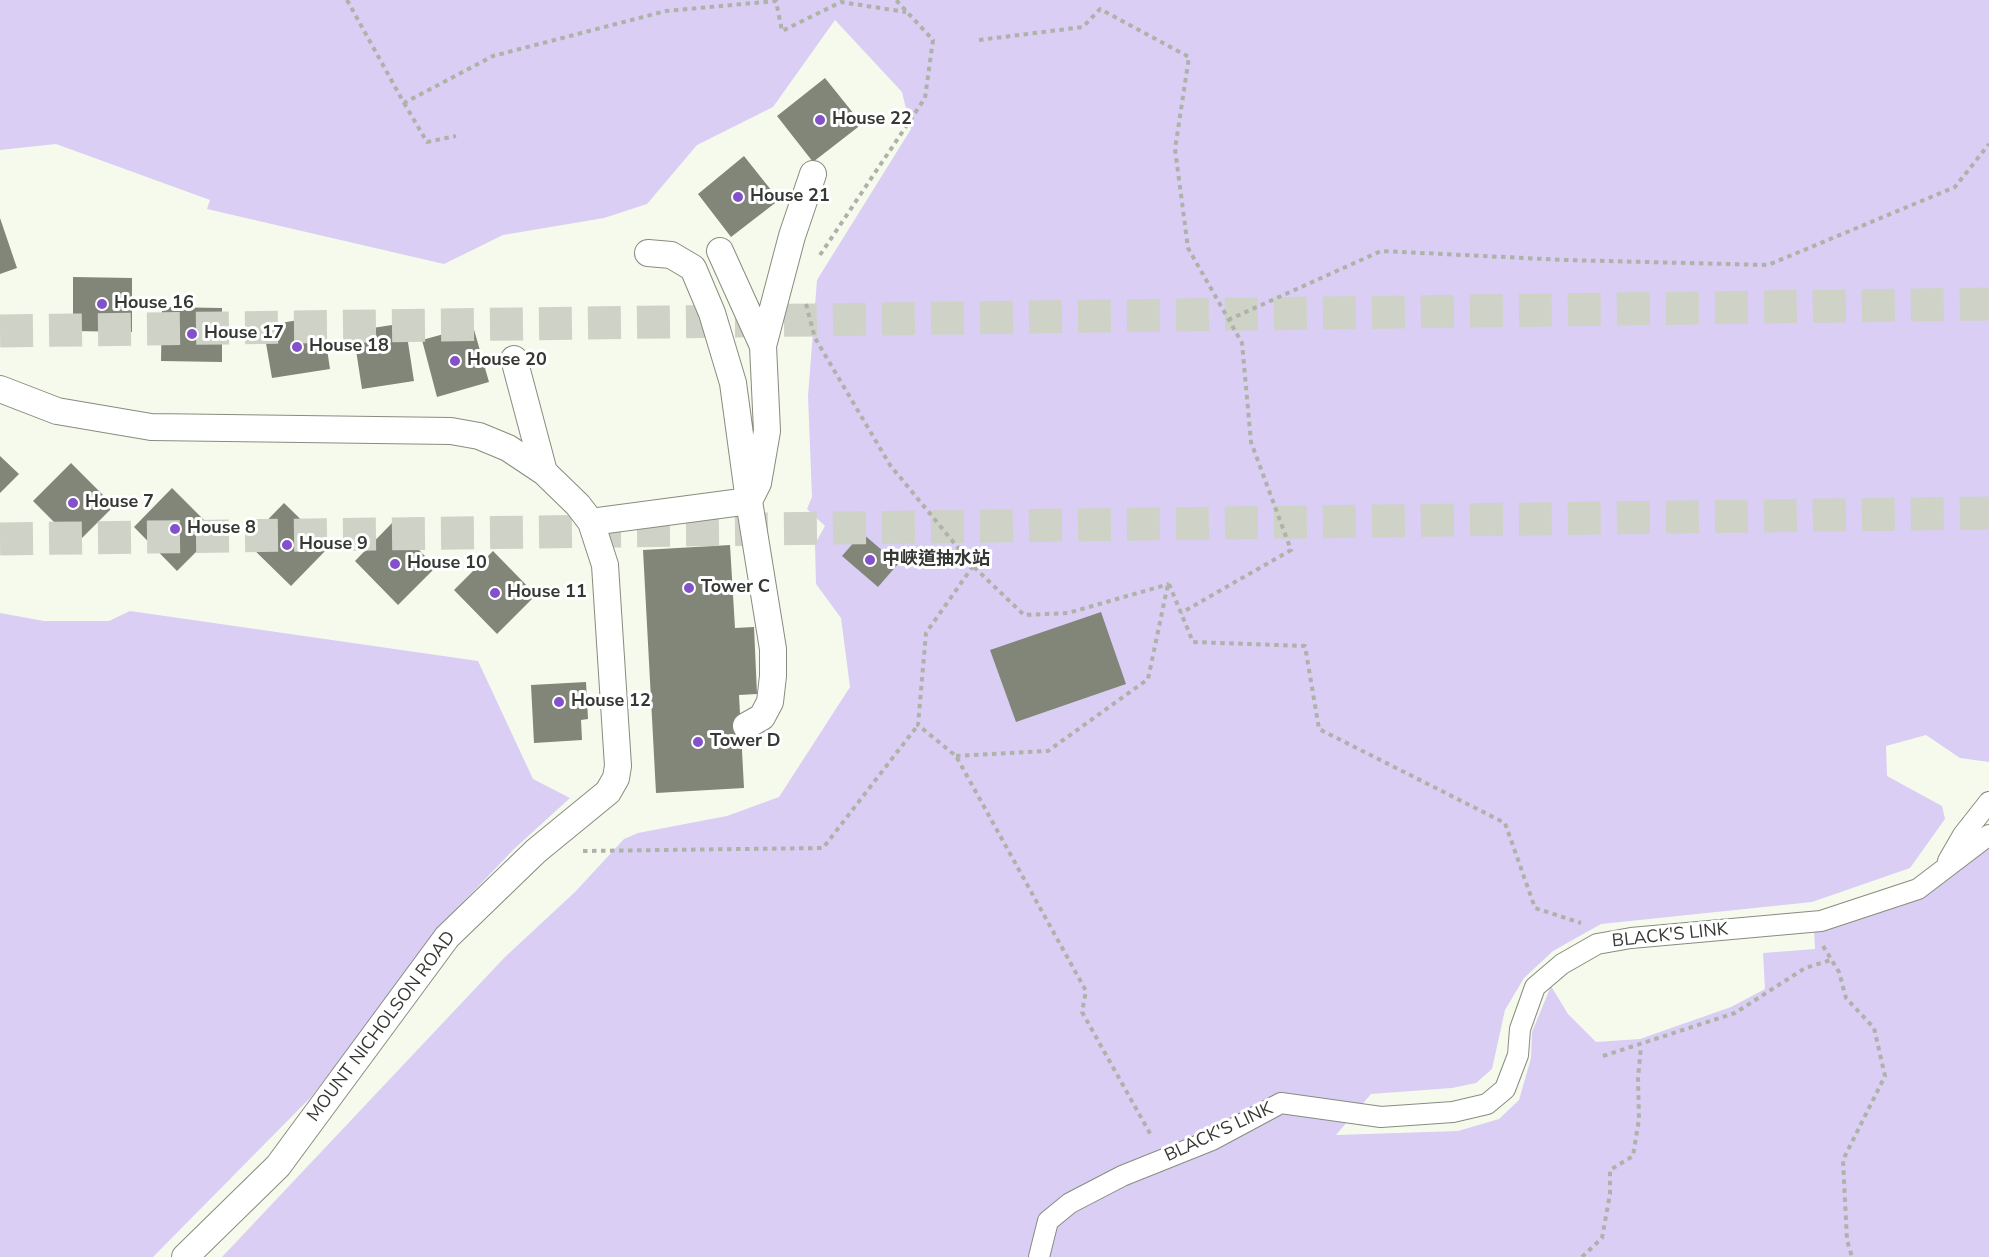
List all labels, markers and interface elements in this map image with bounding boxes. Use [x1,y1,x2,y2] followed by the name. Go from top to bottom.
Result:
[832,109,912,131] place label: House 22
[813,113,827,127] marker: House 22
[750,186,830,208] place label: House 21
[731,190,745,204] marker: House 21
[114,293,194,315] place label: House 16
[95,297,109,311] marker: House 16
[204,323,284,345] place label: House 17
[185,327,199,341] marker: House 17
[309,336,389,358] place label: House 18
[290,340,304,354] marker: House 18
[467,350,547,372] place label: House 20
[448,354,462,368] marker: House 20
[85,492,154,514] place label: House 7
[66,496,80,510] marker: House 7
[187,518,256,540] place label: House 8
[168,522,182,536] marker: House 8
[299,534,368,556] place label: House 9
[280,538,294,552] marker: House 9
[882,549,990,571] place label: 中峽道抽水站
[407,553,487,575] place label: House 10
[863,553,877,567] marker: 中峽道抽水站
[388,557,402,571] marker: House 10
[701,577,770,599] place label: Tower C
[682,581,696,595] marker: Tower C
[507,582,587,604] place label: House 11
[488,586,502,600] marker: House 11
[571,691,651,713] place label: House 12
[552,695,566,709] marker: House 12
[710,731,781,753] place label: Tower D
[691,735,705,749] marker: Tower D
[1611,919,1729,953] street label: BLACK'S LINK
[303,927,461,1127] street label: MOUNT NICHOLSON ROAD
[1162,1099,1276,1167] street label: BLACK'S LINK

